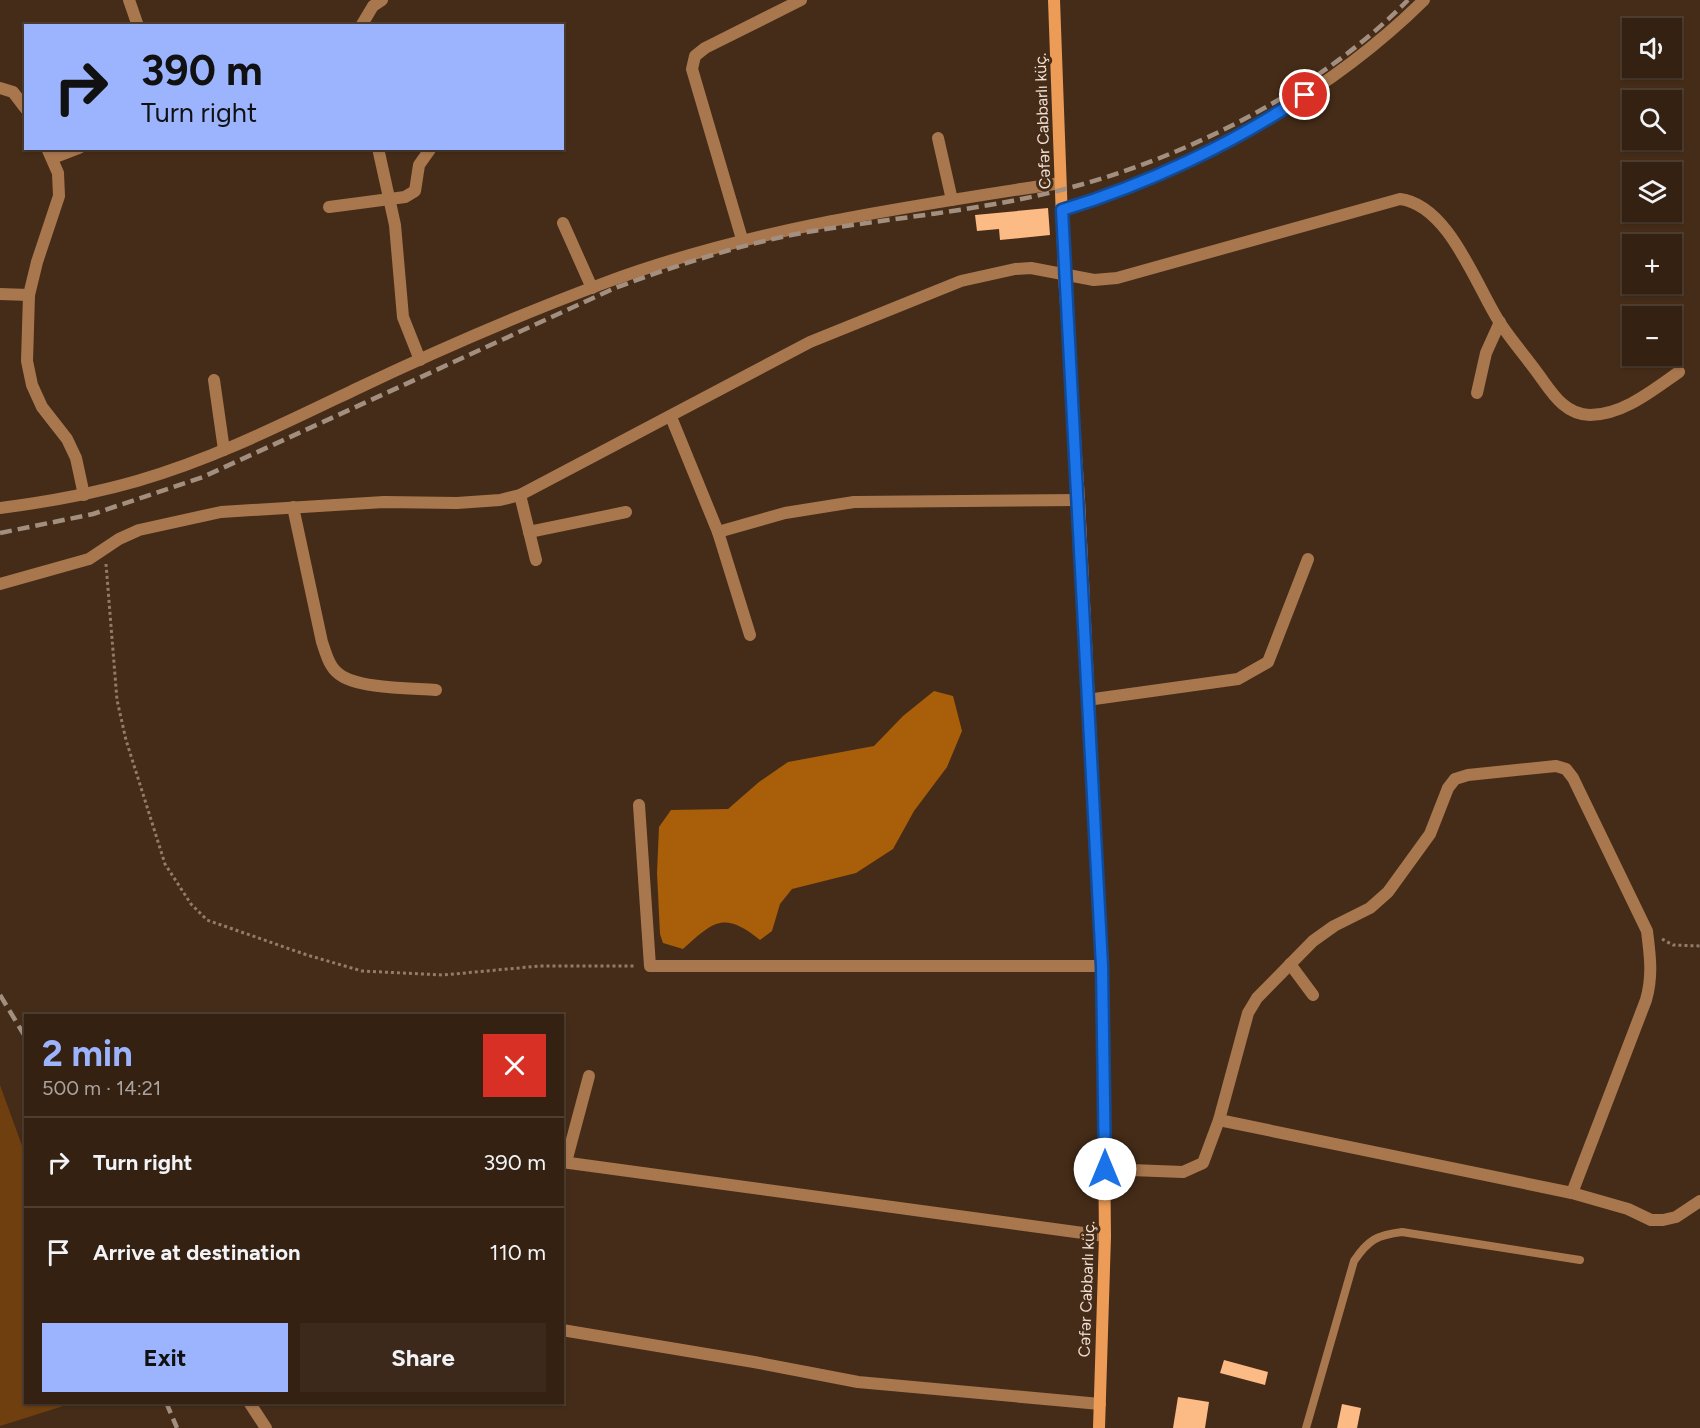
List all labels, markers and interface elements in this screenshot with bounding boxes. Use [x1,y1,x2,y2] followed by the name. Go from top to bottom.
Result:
[1622,18,1682,366] map controls
[1622,18,1682,78] button: sound
[141,45,263,96] text: 390 m
[42,48,120,126] icon: right
[1031,52,1054,190] street label: Cəfər Cabbarlı küç.
[1279,69,1330,120] pin
[1288,78,1321,111] icon: arrive
[1622,90,1682,150] button: search
[141,96,257,129] text: Turn right
[1622,162,1682,222] button: layers
[1622,234,1682,294] button: +
[1622,306,1682,366] button: −
[42,1032,133,1075] text: 2 min
[483,1034,546,1097] button: close
[42,1076,161,1100] text: 500 m · 14:21
[1073,1137,1137,1201] position arrow
[42,1146,75,1179] icon: right
[93,1149,192,1176] text: Turn right
[483,1149,546,1176] text: 390 m
[1075,1220,1098,1358] street label: Cəfər Cabbarlı küç.
[42,1236,75,1269] icon: arrive
[93,1239,301,1266] text: Arrive at destination
[490,1239,546,1266] text: 110 m
[42,1323,288,1392] button: Exit
[300,1323,546,1392] button: Share

